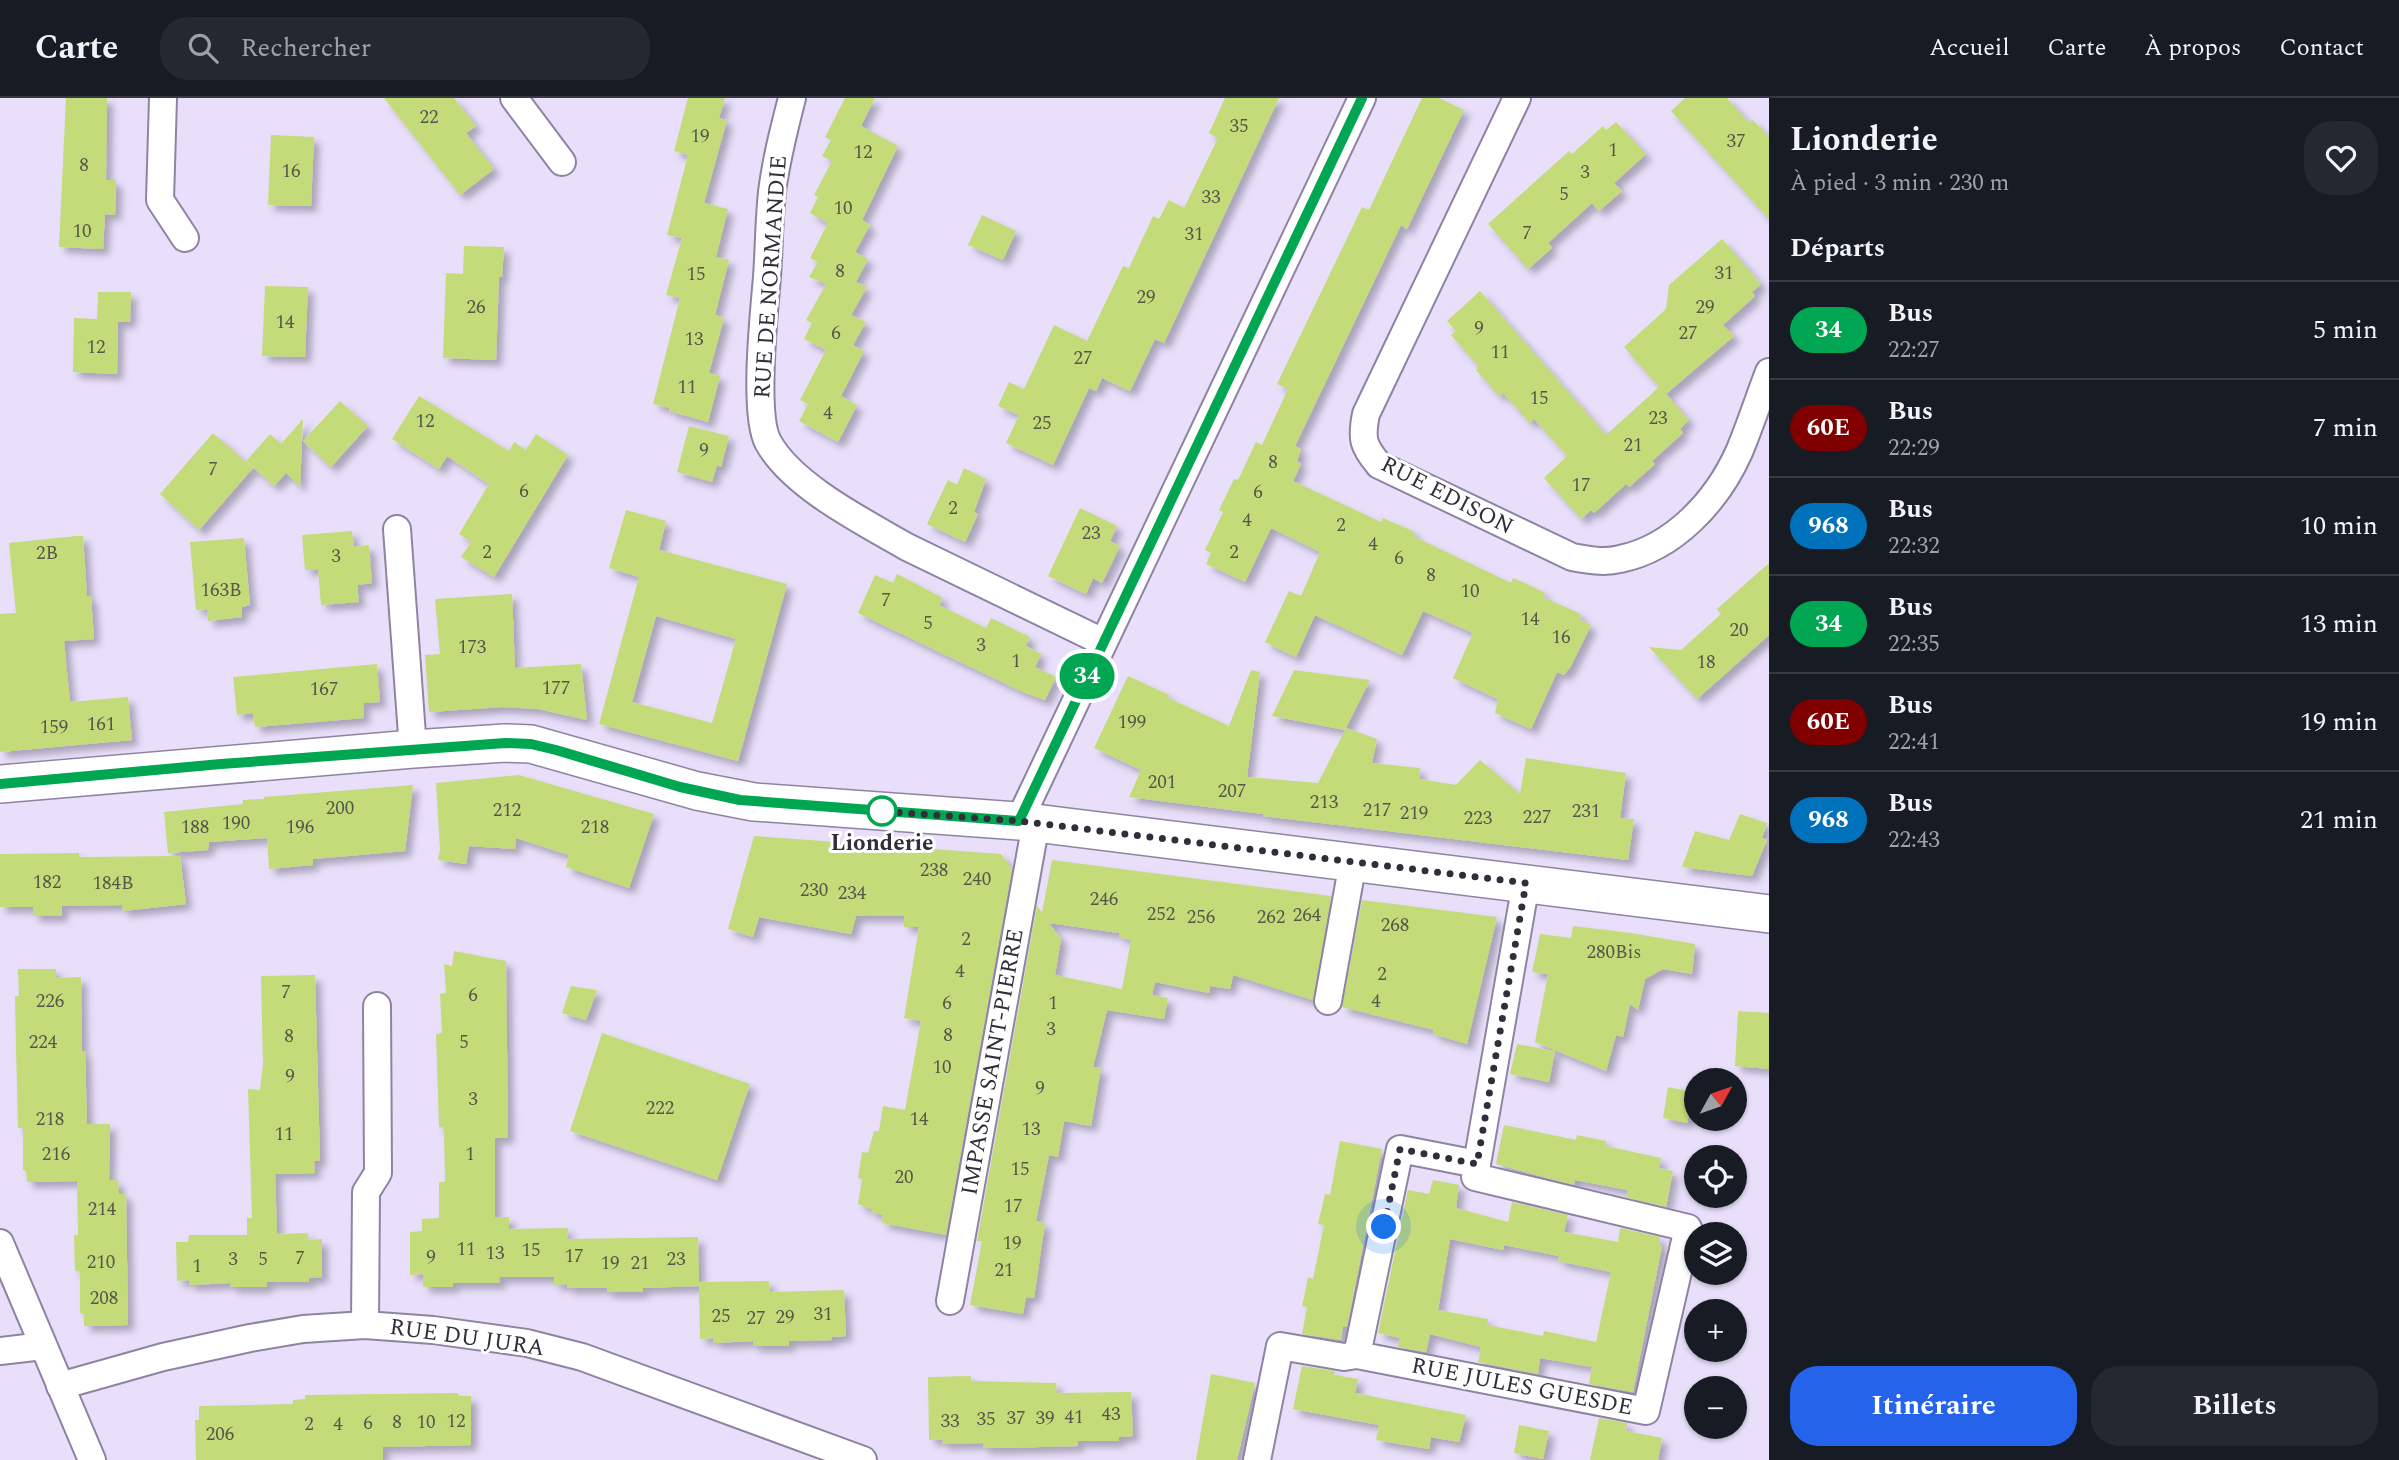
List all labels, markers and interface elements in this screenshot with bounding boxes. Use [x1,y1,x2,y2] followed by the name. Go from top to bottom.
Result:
[160,17,650,80] search box
[35,23,118,73] text: Carte
[240,28,371,68] text: Rechercher
[184,29,222,67] icon: search
[1929,30,2009,66] text: Accueil
[2047,30,2106,66] text: Carte
[2144,30,2241,66] text: À propos
[2279,30,2364,66] text: Contact
[419,103,439,132] house number: 22
[1229,112,1249,141] house number: 35
[1790,115,1938,165] text: Lionderie
[2304,121,2378,195] button: heart
[690,122,710,151] house number: 19
[1726,127,1746,156] house number: 37
[1608,136,1618,165] house number: 1
[853,138,873,167] house number: 12
[79,151,89,180] house number: 8
[745,154,797,400] street label: RUE DE NORMANDIE
[281,157,301,186] house number: 16
[1580,158,1590,187] house number: 3
[1790,166,2009,201] text: À pied · 3 min · 230 m
[1559,180,1569,209] house number: 5
[1201,183,1221,212] house number: 33
[833,194,853,223] house number: 10
[72,217,92,246] house number: 10
[1522,219,1532,248] house number: 7
[1184,220,1204,249] house number: 31
[1790,228,1885,268] text: Départs
[835,257,845,286] house number: 8
[1714,259,1734,288] house number: 31
[686,260,706,289] house number: 15
[1136,283,1156,312] house number: 29
[466,293,486,322] house number: 26
[1695,293,1715,322] house number: 29
[1888,293,1933,333] text: Bus
[275,308,295,337] house number: 14
[2313,310,2378,350] text: 5 min
[1815,312,1842,348] text: 34
[1474,314,1484,343] house number: 9
[831,319,841,348] house number: 6
[1678,319,1698,348] house number: 27
[684,325,704,354] house number: 13
[86,333,106,362] house number: 12
[1888,333,1940,368] text: 22:27
[1490,338,1510,367] house number: 11
[1073,344,1093,373] house number: 27
[677,373,697,402] house number: 11
[1529,384,1549,413] house number: 15
[1888,391,1933,431] text: Bus
[823,399,833,428] house number: 4
[1648,404,1668,433] house number: 23
[415,407,435,436] house number: 12
[2313,408,2378,448] text: 7 min
[1032,409,1052,438] house number: 25
[1807,410,1850,446] text: 60E
[1623,431,1643,460] house number: 21
[1888,431,1940,466] text: 22:29
[699,436,709,465] house number: 9
[1374,447,1520,545] street label: RUE EDISON
[1268,448,1278,477] house number: 8
[208,455,218,484] house number: 7
[1571,471,1591,500] house number: 17
[519,477,529,506] house number: 6
[1253,478,1263,507] house number: 6
[1888,489,1933,529] text: Bus
[948,494,958,523] house number: 2
[1242,506,1252,535] house number: 4
[2300,506,2378,546] text: 10 min
[1808,508,1849,544] text: 968
[1336,511,1346,540] house number: 2
[1081,519,1101,548] house number: 23
[1888,529,1940,564] text: 22:32
[1368,530,1378,559] house number: 4
[482,538,492,567] house number: 2
[1229,538,1239,567] house number: 2
[36,539,58,568] house number: 2B
[331,542,341,571] house number: 3
[1394,544,1404,573] house number: 6
[1426,561,1436,590] house number: 8
[200,576,242,605] house number: 163B
[1460,577,1480,606] house number: 10
[881,586,891,615] house number: 7
[1888,587,1933,627] text: Bus
[2300,604,2378,644] text: 13 min
[1520,605,1540,634] house number: 14
[1815,606,1842,642] text: 34
[923,609,933,638] house number: 5
[1729,616,1749,645] house number: 20
[1551,623,1571,652] house number: 16
[1888,627,1940,662] text: 22:35
[976,631,986,660] house number: 3
[458,633,487,662] house number: 173
[1011,647,1021,676] house number: 1
[1696,648,1716,677] house number: 18
[1056,653,1118,699] line badge: 34
[1074,658,1100,694] text: 34
[542,674,570,703] house number: 177
[310,675,338,704] house number: 167
[1888,685,1933,725] text: Bus
[2300,702,2378,742] text: 19 min
[1807,704,1850,740] text: 60E
[1118,708,1146,737] house number: 199
[87,710,115,739] house number: 161
[40,713,68,742] house number: 159
[1888,725,1940,760] text: 22:41
[1148,768,1176,797] house number: 201
[1218,777,1246,806] house number: 207
[1888,783,1933,823] text: Bus
[1310,788,1339,817] house number: 213
[326,794,354,823] house number: 200
[493,796,521,825] house number: 212
[867,796,897,826] marker: Lionderie
[1363,796,1391,825] house number: 217
[1572,797,1600,826] house number: 231
[1400,799,1428,828] house number: 219
[2300,800,2378,840] text: 21 min
[1808,802,1849,838] text: 968
[1523,803,1551,832] house number: 227
[1464,804,1493,833] house number: 223
[222,809,250,838] house number: 190
[181,813,209,842] house number: 188
[286,813,314,842] house number: 196
[581,813,609,842] house number: 218
[1888,823,1940,858] text: 22:43
[830,826,934,861] place label: Lionderie
[920,856,948,885] house number: 238
[963,865,991,894] house number: 240
[33,868,61,897] house number: 182
[92,869,134,898] house number: 184B
[800,876,828,905] house number: 230
[838,879,867,908] house number: 234
[1090,885,1118,914] house number: 246
[1147,900,1175,929] house number: 252
[1293,901,1322,930] house number: 264
[1187,903,1215,932] house number: 256
[1257,903,1285,932] house number: 262
[1381,911,1409,940] house number: 268
[961,925,971,954] house number: 2
[952,926,1034,1198] street label: IMPASSE SAINT-PIERRE
[1586,938,1642,967] house number: 280Bis
[955,957,965,986] house number: 4
[1377,960,1387,989] house number: 2
[281,978,291,1007] house number: 7
[468,981,478,1010] house number: 6
[36,987,64,1016] house number: 226
[1371,987,1381,1016] house number: 4
[942,989,952,1018] house number: 6
[1048,989,1058,1018] house number: 1
[1046,1015,1056,1044] house number: 3
[943,1021,953,1050] house number: 8
[284,1022,294,1051] house number: 8
[29,1028,58,1057] house number: 224
[459,1028,469,1057] house number: 5
[932,1053,952,1082] house number: 10
[285,1062,295,1091] house number: 9
[1684,1068,1746,1130] north arrow
[1684,1068,1747,1439] map controls
[1035,1074,1045,1103] house number: 9
[468,1085,478,1114] house number: 3
[646,1094,674,1123] house number: 222
[36,1105,64,1134] house number: 218
[909,1105,929,1134] house number: 14
[1021,1115,1041,1144] house number: 13
[274,1120,294,1149] house number: 11
[42,1140,70,1169] house number: 216
[465,1140,475,1169] house number: 1
[1684,1145,1747,1208] button: locate
[1010,1155,1030,1184] house number: 15
[894,1163,914,1192] house number: 20
[1003,1192,1023,1221] house number: 17
[88,1195,117,1224] house number: 214
[1366,1209,1401,1244] your location
[1684,1222,1747,1285] button: layers
[1002,1229,1022,1258] house number: 19
[456,1235,476,1264] house number: 11
[521,1236,541,1265] house number: 15
[485,1239,505,1268] house number: 13
[564,1242,584,1271] house number: 17
[426,1243,436,1272] house number: 9
[295,1244,305,1273] house number: 7
[228,1245,238,1274] house number: 3
[258,1245,268,1274] house number: 5
[666,1245,686,1274] house number: 23
[87,1248,115,1277] house number: 210
[600,1249,620,1278] house number: 19
[630,1249,650,1278] house number: 21
[192,1252,202,1281] house number: 1
[994,1256,1014,1285] house number: 21
[90,1284,118,1313] house number: 208
[1684,1299,1747,1362] button: +
[813,1300,833,1329] house number: 31
[711,1302,731,1331] house number: 25
[775,1303,795,1332] house number: 29
[746,1304,766,1333] house number: 27
[387,1310,547,1366] street label: RUE DU JURA
[1408,1348,1636,1426] street label: RUE JULES GUESDE
[1790,1366,2077,1446] button: Itinéraire
[2091,1366,2378,1446] button: Billets
[1684,1376,1747,1439] button: −
[1101,1400,1121,1429] house number: 43
[1064,1403,1084,1432] house number: 41
[1006,1404,1026,1433] house number: 37
[1035,1404,1055,1433] house number: 39
[976,1405,996,1434] house number: 35
[446,1407,466,1436] house number: 12
[940,1407,960,1436] house number: 33
[392,1408,402,1437] house number: 8
[416,1408,436,1437] house number: 10
[363,1409,373,1438] house number: 6
[304,1410,314,1439] house number: 2
[333,1410,343,1439] house number: 4
[206,1420,234,1449] house number: 206

